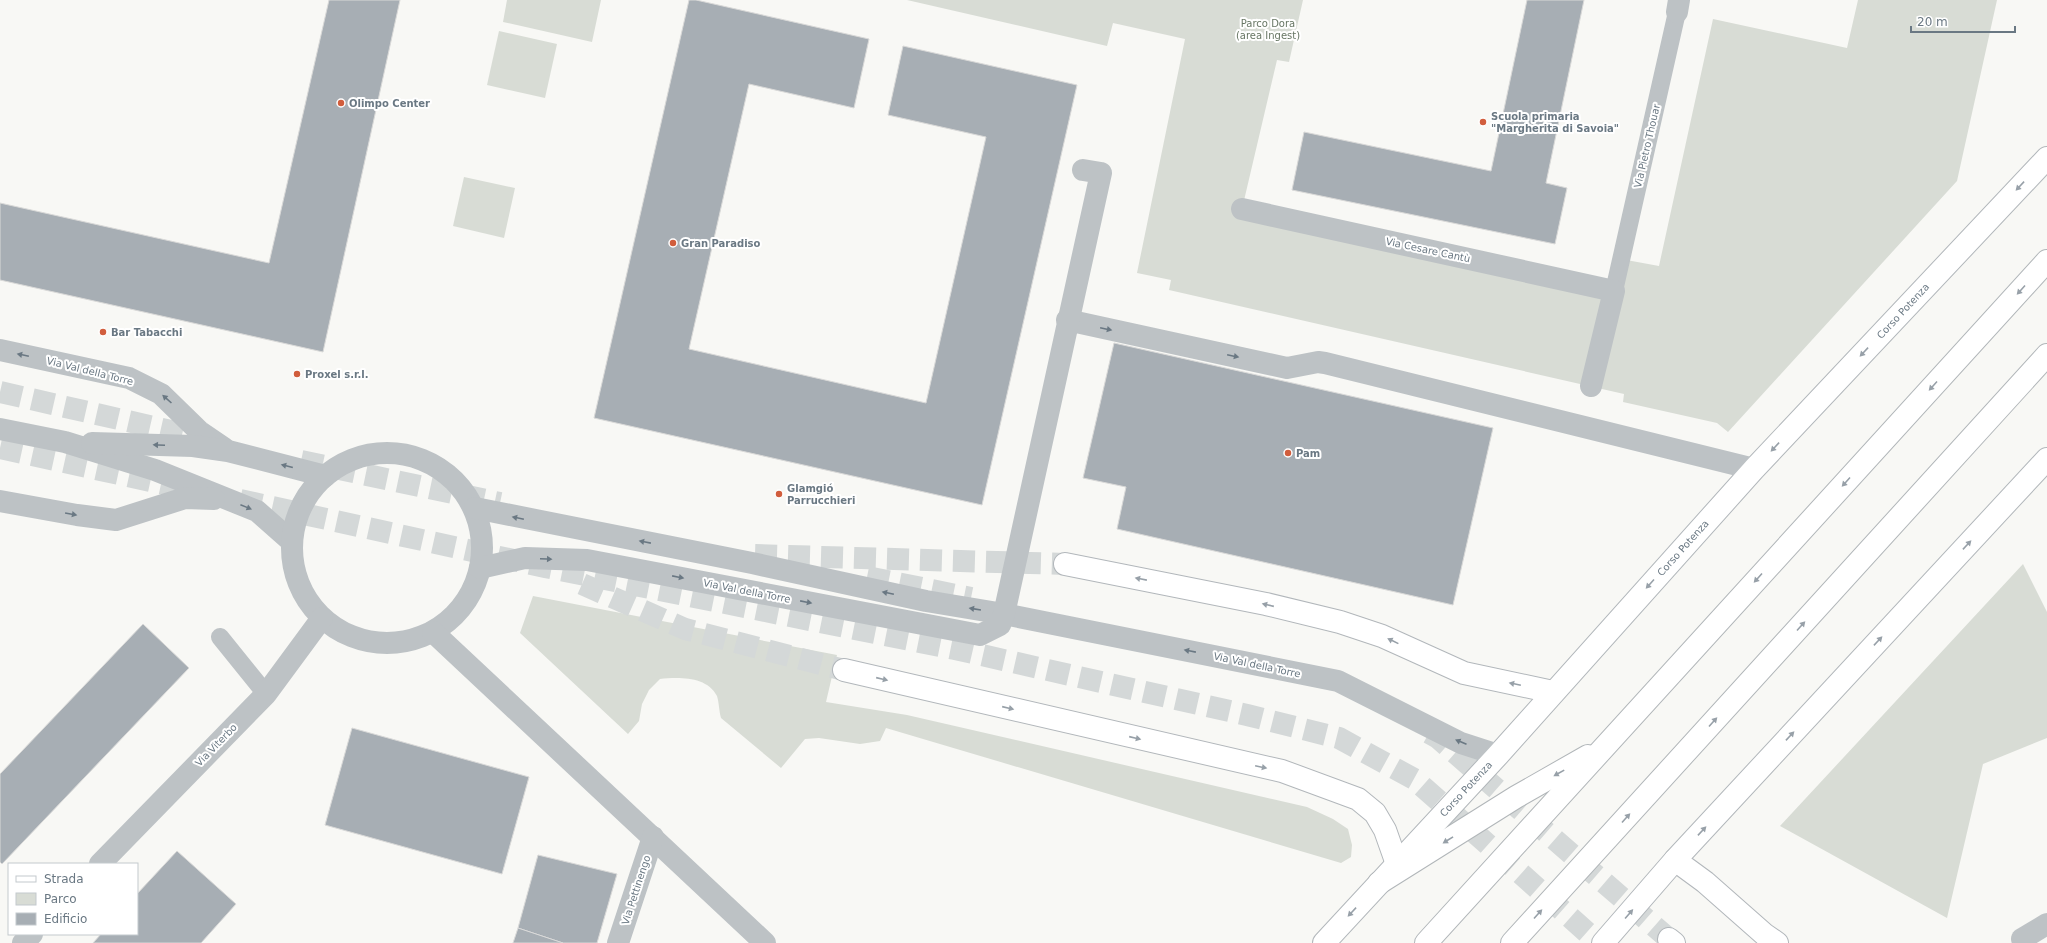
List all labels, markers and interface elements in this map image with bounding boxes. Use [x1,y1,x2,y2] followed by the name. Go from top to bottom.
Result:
[1911,8,2015,34] scale bar
[1917,15,1948,29] text: 20 m
[1236,18,1300,41] park label: Parco Dora (area Ingest)
[336,98,346,108] marker: Olimpo Center
[349,98,430,109] place label: Olimpo Center
[1632,102,1662,189] street label: Via Pietro Thouar
[1491,111,1619,134] place label: Scuola primaria "Margherita di Savoia"
[1478,117,1488,127] marker: Scuola primaria "Margherita di Savoia"
[2015,181,2025,191] one-way arrow
[1385,236,1471,264] street label: Via Cesare Cantù
[668,238,678,248] marker: Gran Paradiso
[681,238,761,249] place label: Gran Paradiso
[1875,281,1931,341] street label: Corso Potenza
[2016,285,2025,295] one-way arrow
[1099,326,1112,332] one-way arrow
[98,327,108,337] marker: Bar Tabacchi
[111,327,182,338] place label: Bar Tabacchi
[1859,347,1869,357] one-way arrow
[16,352,29,358] one-way arrow
[1226,354,1239,360] one-way arrow
[46,355,134,387] street label: Via Val della Torre
[292,369,302,379] marker: Proxel s.r.l.
[305,369,369,380] place label: Proxel s.r.l.
[1929,381,1938,391] one-way arrow
[162,394,172,403] one-way arrow
[153,441,165,448] one-way arrow
[1770,442,1780,452] one-way arrow
[1283,448,1293,458] marker: Pam
[1296,448,1320,459] place label: Pam
[281,463,293,469] one-way arrow
[1841,477,1850,487] one-way arrow
[787,483,855,506] place label: Glamgió Parrucchieri
[774,489,784,499] marker: Glamgió Parrucchieri
[241,504,252,510] one-way arrow
[65,511,77,517] one-way arrow
[512,514,524,520] one-way arrow
[1655,518,1711,578] street label: Corso Potenza
[639,539,652,545] one-way arrow
[1962,540,1971,550] one-way arrow
[540,555,552,562] one-way arrow
[1753,573,1763,583] one-way arrow
[672,575,684,581] one-way arrow
[1135,576,1147,582] one-way arrow
[702,577,792,605] street label: Via Val della Torre
[1645,579,1654,590] one-way arrow
[882,589,894,595] one-way arrow
[800,599,812,605] one-way arrow
[1262,601,1275,607] one-way arrow
[969,606,981,612] one-way arrow
[1796,620,1805,631] one-way arrow
[1874,636,1883,646] one-way arrow
[1387,638,1399,644] one-way arrow
[1184,648,1196,654] one-way arrow
[1212,650,1302,680] street label: Via Val della Torre
[875,676,888,682] one-way arrow
[1509,680,1521,686] one-way arrow
[1002,706,1014,712] one-way arrow
[1709,717,1718,727] one-way arrow
[193,721,239,769] street label: Via Viterbo
[1785,731,1795,741] one-way arrow
[1128,736,1141,742] one-way arrow
[1456,739,1467,745] one-way arrow
[1438,759,1494,819] street label: Corso Potenza
[1255,764,1268,770] one-way arrow
[1553,769,1565,776] one-way arrow
[1621,813,1631,823] one-way arrow
[1697,826,1706,837] one-way arrow
[1442,836,1453,844] one-way arrow
[620,854,652,926] street label: Via Pettinengo
[8,863,138,935] legend
[44,872,84,886] text: Strada
[44,892,77,906] text: Parco
[1348,907,1357,917] one-way arrow
[1624,908,1633,919] one-way arrow
[1534,909,1543,919] one-way arrow
[44,912,87,926] text: Edificio

